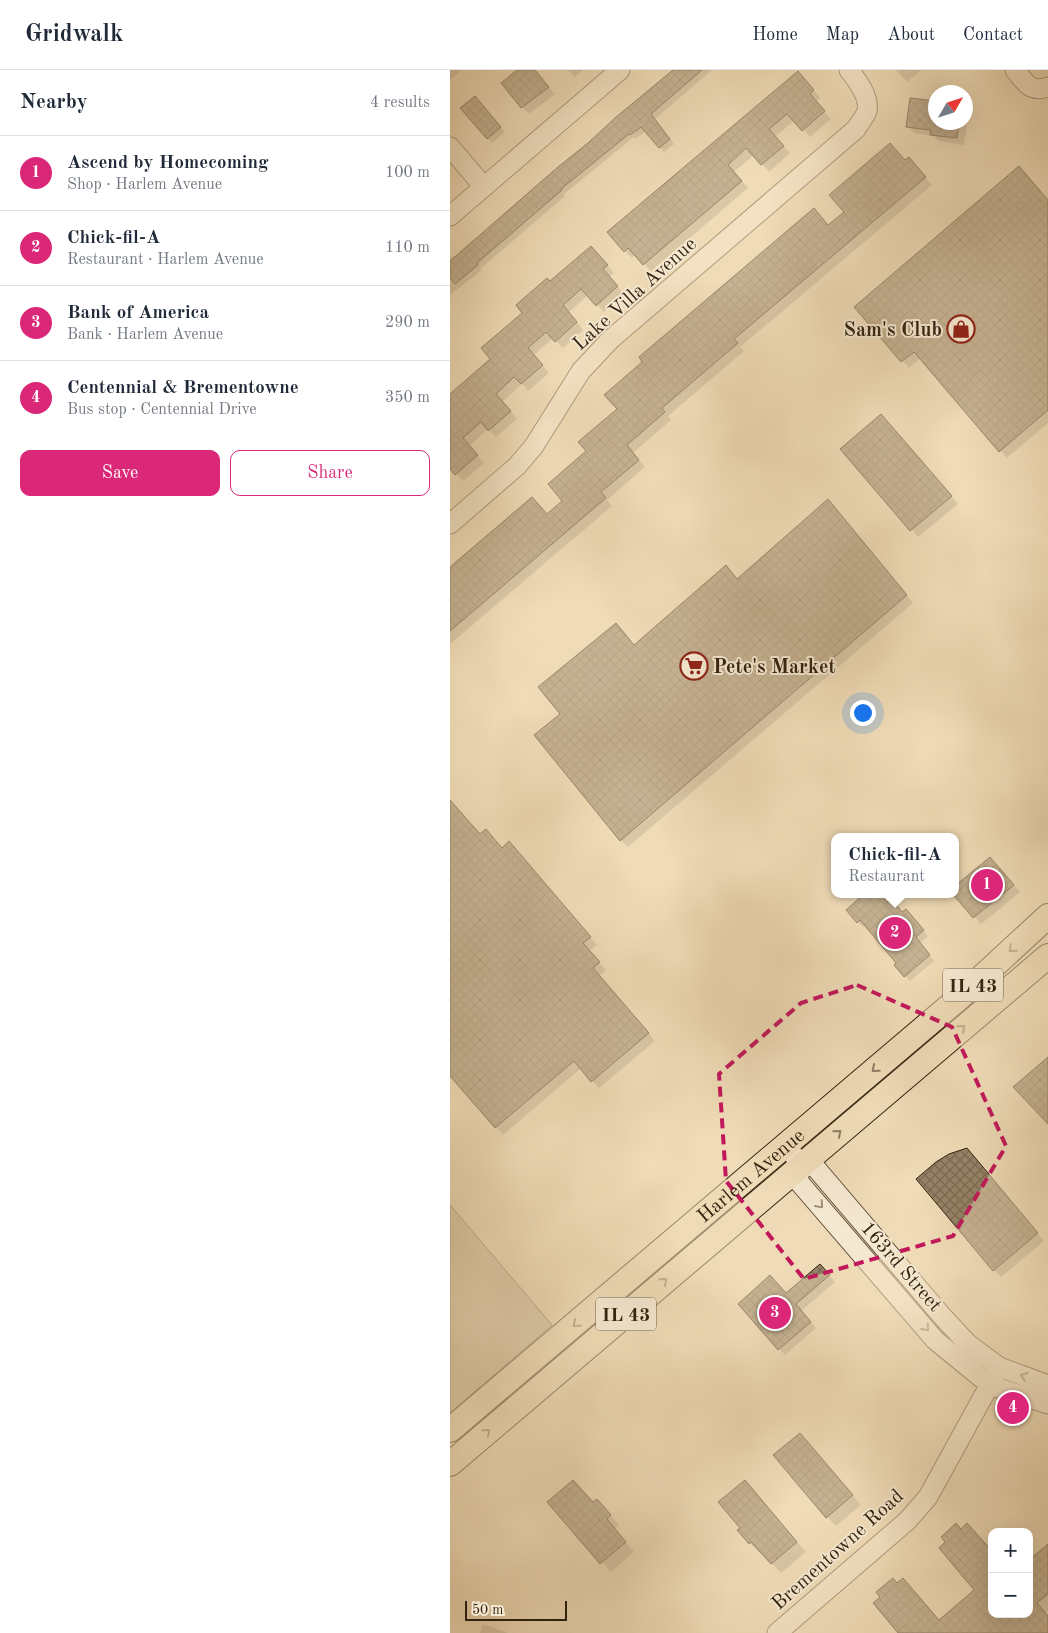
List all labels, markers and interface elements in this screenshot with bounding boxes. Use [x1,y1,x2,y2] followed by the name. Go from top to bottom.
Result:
[25,23,123,47] text: Gridwalk
[752,26,798,44] text: Home
[826,26,859,44] text: Map
[887,26,935,44] text: About
[963,26,1023,44] text: Contact
[928,85,973,130] north arrow
[20,92,88,113] text: Nearby
[370,95,430,111] text: 4 results
[67,154,269,173] text: Ascend by Homecoming
[31,165,41,181] text: 1
[385,165,430,181] text: 100 m
[67,177,222,193] text: Shop · Harlem Avenue
[67,229,160,248] text: Chick-fil-A
[570,234,701,355] street label: Lake Villa Avenue
[31,240,41,256] text: 2
[385,240,430,256] text: 110 m
[67,252,264,268] text: Restaurant · Harlem Avenue
[67,304,209,323] text: Bank of America
[946,314,976,344] shop icon: Sam's Club
[31,315,41,331] text: 3
[385,315,430,331] text: 290 m
[844,321,942,341] place label: Sam's Club
[67,327,223,343] text: Bank · Harlem Avenue
[67,379,299,398] text: Centennial & Brementowne
[31,390,41,406] text: 4
[385,390,430,406] text: 350 m
[67,402,257,418] text: Bus stop · Centennial Drive
[20,450,220,496] button: Save
[230,450,430,496] button: Share
[679,651,709,681] supermarket icon: Pete's Market
[713,658,836,678] place label: Pete's Market
[850,700,876,726] your location
[831,833,959,898] popup
[848,846,942,865] text: Chick-fil-A
[971,866,1003,904] pin: 1
[848,869,925,885] text: Restaurant
[879,914,911,952] pin: 2
[1009,943,1018,952] one-way arrow
[943,968,1003,1002] road number: IL 43
[957,1025,966,1034] one-way arrow
[872,1064,881,1073] one-way arrow
[694,1126,809,1227] street label: Harlem Avenue
[833,1130,842,1139] one-way arrow
[814,1200,823,1209] one-way arrow
[856,1218,945,1316] street label: 163rd Street
[659,1278,668,1287] one-way arrow
[759,1294,791,1332] pin: 3
[596,1298,656,1330] road number: IL 43
[572,1318,581,1327] one-way arrow
[920,1323,929,1332] one-way arrow
[1020,1372,1029,1382] one-way arrow
[997,1389,1029,1427] pin: 4
[481,1429,490,1438] one-way arrow
[769,1486,908,1615] street label: Brementowne Road
[988,1528,1033,1618] map controls
[988,1528,1033,1573] button: +
[988,1573,1033,1618] button: −
[465,1598,568,1621] scale bar
[472,1603,503,1617] text: 50 m

